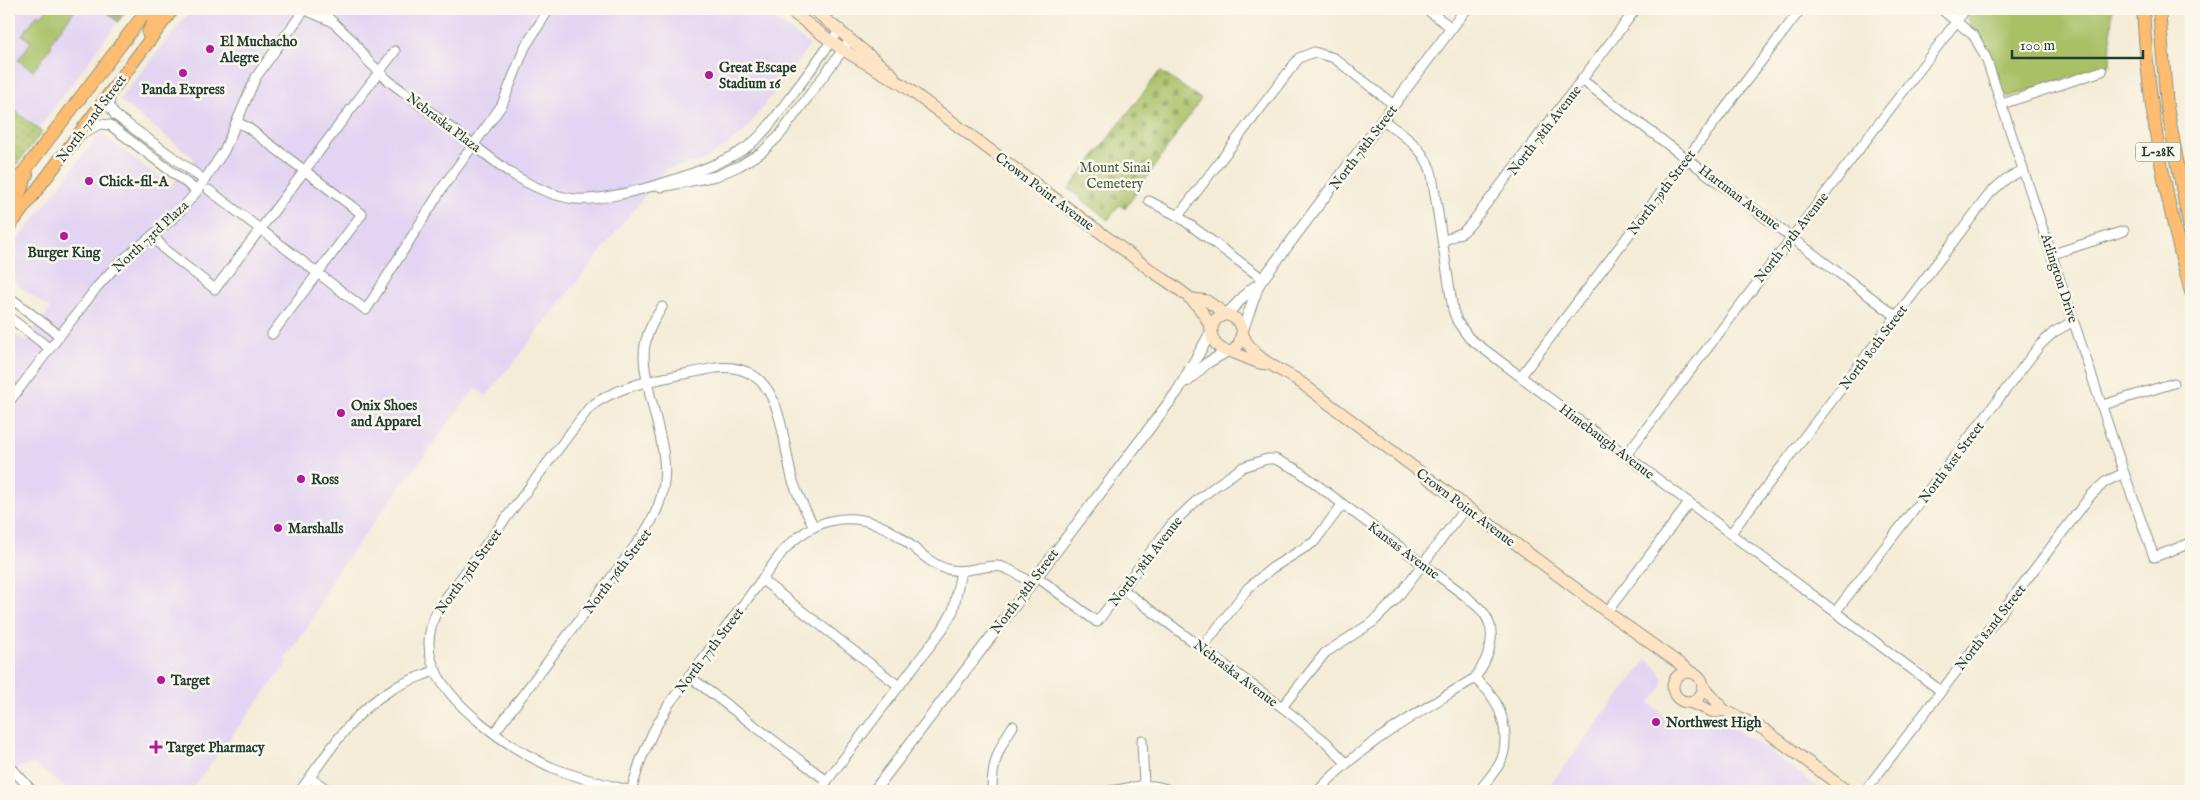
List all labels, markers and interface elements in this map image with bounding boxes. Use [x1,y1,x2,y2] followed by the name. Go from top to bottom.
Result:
[2012,28,2144,60] scale bar
[219,33,298,67] place label: El Muchacho Alegre
[2020,36,2056,55] text: 100 m
[204,43,216,55] marker: El Muchacho Alegre
[719,59,797,93] place label: Great Escape Stadium 16
[177,67,189,79] marker: Panda Express
[703,69,715,81] marker: Great Escape Stadium 16
[53,71,131,166] street label: North 72nd Street
[141,81,225,99] place label: Panda Express
[1504,81,1586,179] street label: North 78th Avenue
[403,89,485,157] street label: Nebraska Plaza
[1326,101,1402,194] street label: North 78th Street
[2136,142,2180,162] road number: L-28K
[1624,146,1700,239] street label: North 79th Street
[991,149,1098,235] street label: Crown Point Avenue
[1079,159,1151,193] park label: Mount Sinai Cemetery
[1695,161,1784,235] street label: Hartman Avenue
[99,173,170,191] place label: Chick-fil-A
[83,175,95,187] marker: Chick-fil-A
[1751,188,1833,287] street label: North 79th Avenue
[109,196,193,277] street label: North 73rd Plaza
[58,230,70,242] marker: Burger King
[2036,231,2082,326] street label: Arlington Drive
[28,244,102,262] place label: Burger King
[1836,301,1912,394] street label: North 80th Street
[351,397,422,431] place label: Onix Shoes and Apparel
[1555,400,1658,484] street label: Himebaugh Avenue
[335,407,347,419] marker: Onix Shoes and Apparel
[1915,418,1989,507] street label: North 81st Street
[1412,465,1519,551] street label: Crown Point Avenue
[311,471,339,489] place label: Ross
[295,473,307,485] marker: Ross
[1105,512,1187,610] street label: North 78th Avenue
[1364,518,1443,584] street label: Kansas Avenue
[288,520,343,538] place label: Marshalls
[272,522,284,534] marker: Marshalls
[432,525,506,618] street label: North 75th Street
[580,525,656,618] street label: North 76th Street
[987,545,1063,638] street label: North 78th Street
[1952,581,2030,674] street label: North 82nd Street
[672,604,748,697] street label: North 77th Street
[1190,636,1282,712] street label: Nebraska Avenue
[170,672,210,690] place label: Target
[155,674,167,686] marker: Target
[1665,714,1762,732] place label: Northwest High
[1650,716,1662,728] marker: Northwest High
[165,739,266,757] place label: Target Pharmacy
[150,741,162,753] marker: Target Pharmacy

